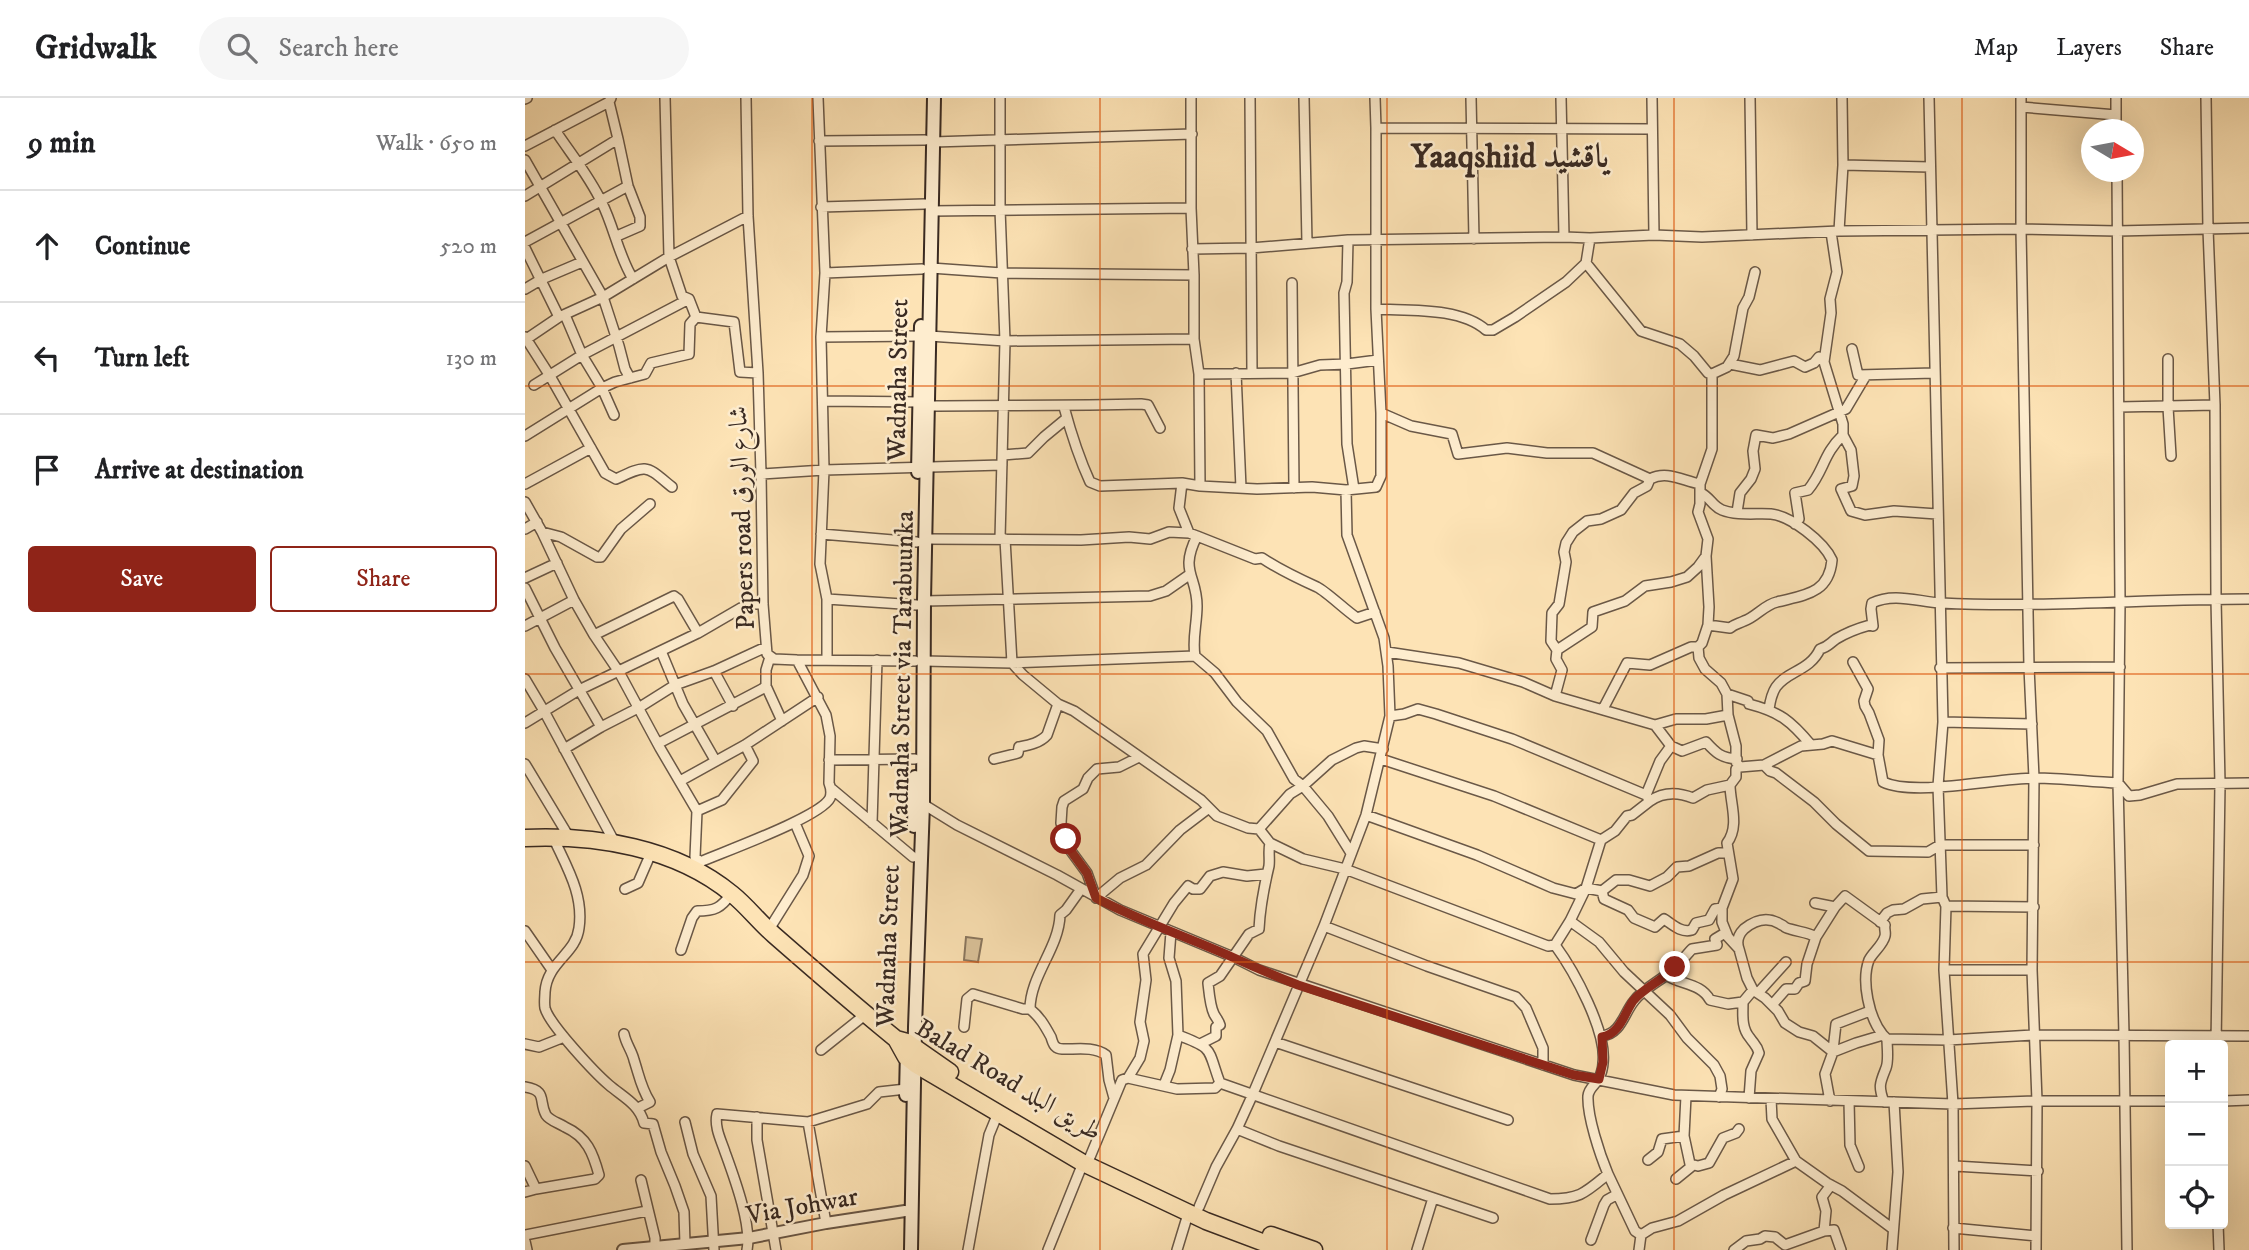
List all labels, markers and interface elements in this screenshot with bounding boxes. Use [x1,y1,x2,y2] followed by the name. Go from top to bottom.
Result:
[199,17,689,80] search box
[35,28,157,69] text: Gridwalk
[223,29,261,67] icon: search
[279,32,399,65] text: Search here
[1974,33,2018,63] text: Map
[2056,33,2122,63] text: Layers
[2160,33,2214,63] text: Share
[2081,119,2144,182] north arrow
[28,125,95,162] text: 9 min
[376,129,497,158] text: Walk · 650 m
[1410,137,1611,178] district label: Yaaqshiid ياقشيد
[28,227,66,265] icon: ahead
[95,230,190,263] text: Continue
[440,232,497,261] text: 520 m
[881,298,916,463] street label: Wadnaha Street
[28,339,66,377] icon: left
[95,342,189,375] text: Turn left
[445,344,497,373] text: 130 m
[722,405,767,630] street label: Papers road شارع الورق
[28,451,66,489] icon: arrive
[95,454,304,487] text: Arrive at destination
[883,510,922,839] street label: Wadnaha Street via Tarabuunka
[28,546,256,612] button: Save
[270,546,497,612] button: Share
[1050,823,1081,854] route start
[869,864,908,1029] street label: Wadnaha Street
[1659,951,1690,982] route end
[909,1012,1107,1149] street label: Balad Road طريق البلد
[2165,1040,2228,1229] map controls
[2165,1040,2228,1103] button: +
[2165,1103,2228,1166] button: −
[2165,1166,2228,1229] button: locate
[743,1180,861,1233] street label: Via Johwar

